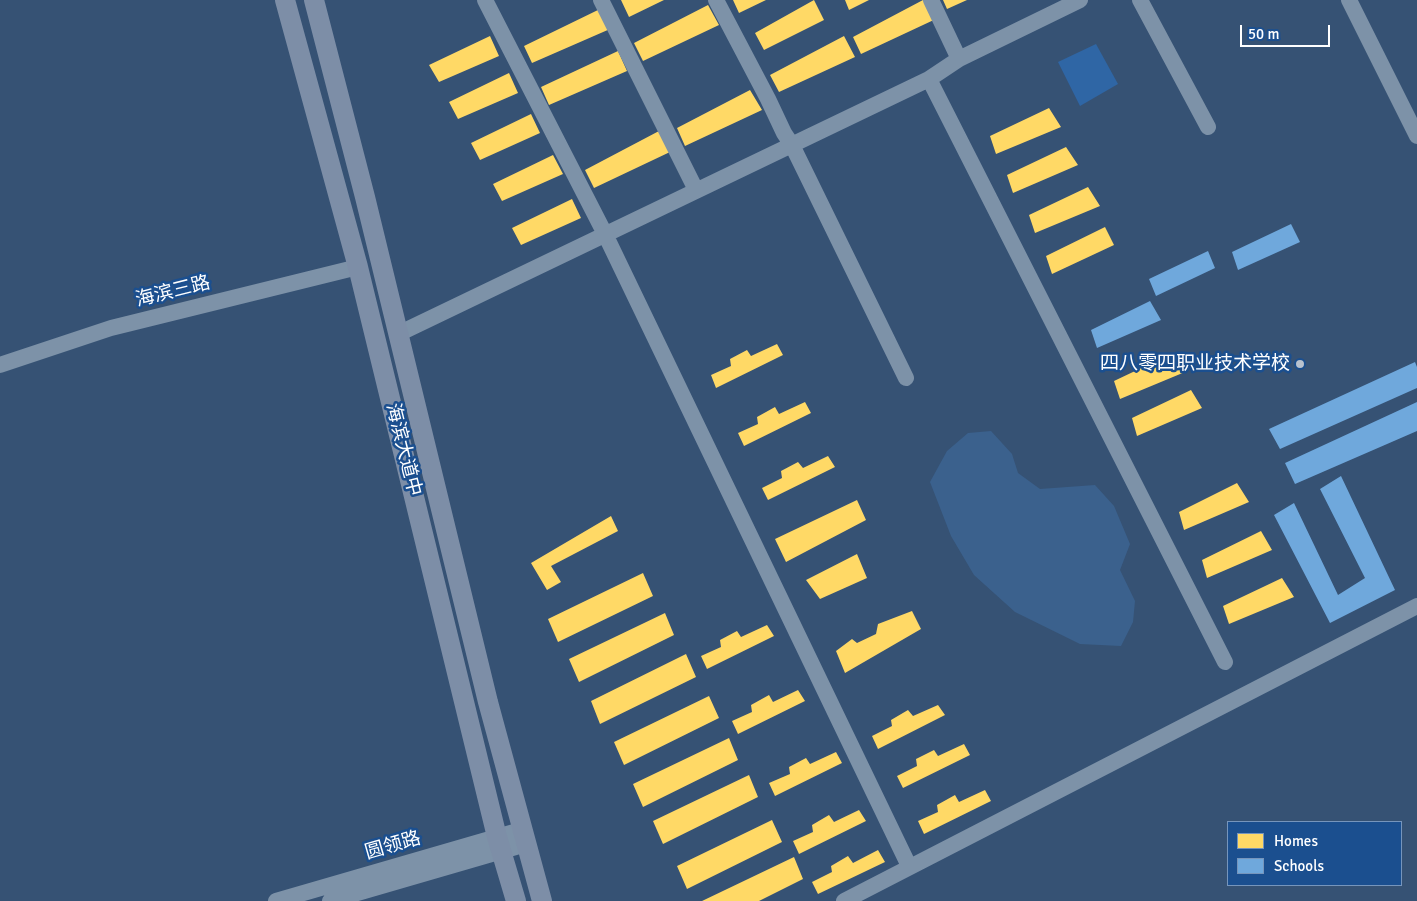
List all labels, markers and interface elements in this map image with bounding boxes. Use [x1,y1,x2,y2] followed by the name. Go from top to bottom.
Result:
[1242,15,1332,47] scale bar
[1248,25,1279,43] text: 50 m
[133,272,213,312] street label: 海滨三路
[1100,353,1290,375] place label: 四八零四职业技术学校
[1294,358,1306,370] marker: 四八零四职业技术学校
[380,401,426,499] street label: 海滨大道中
[1227,821,1402,886] legend
[362,827,424,865] street label: 圆领路
[1274,832,1318,850] text: Homes
[1274,857,1324,875] text: Schools

